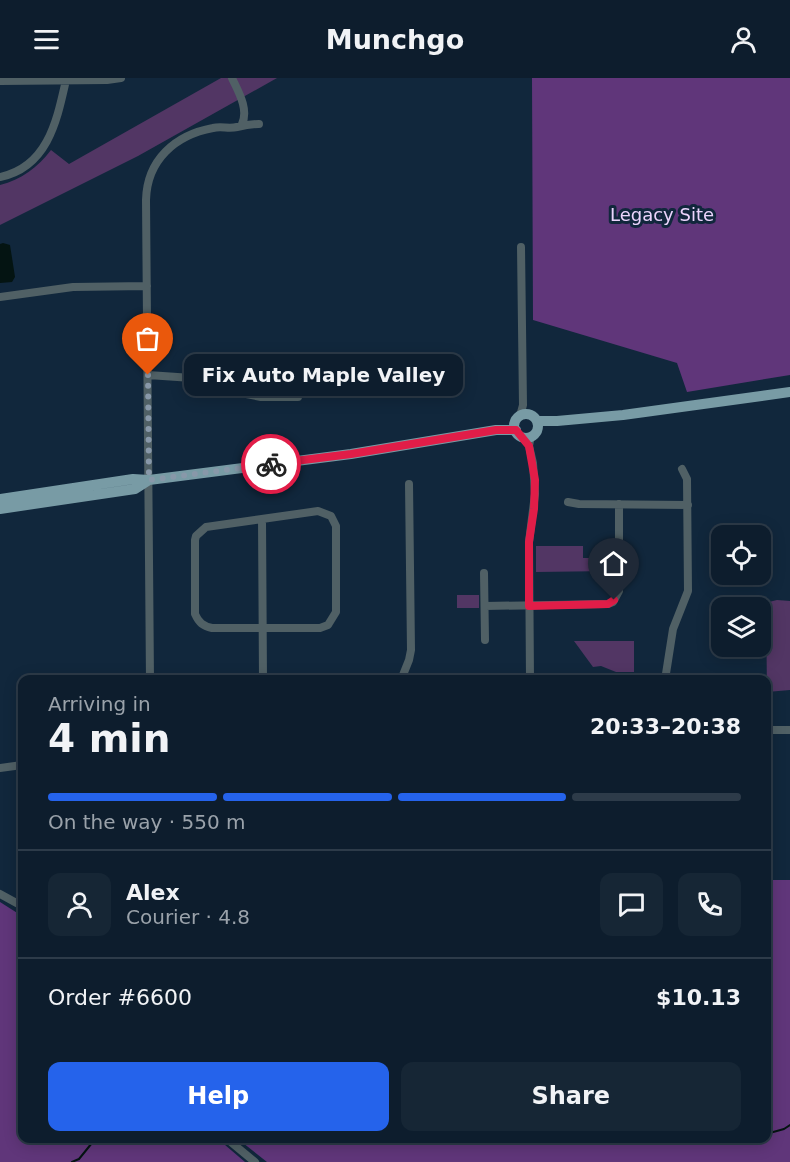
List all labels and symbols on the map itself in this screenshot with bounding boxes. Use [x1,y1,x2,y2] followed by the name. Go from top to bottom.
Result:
[610,204,714,225] park label: Legacy Site
[122,313,173,375] pin
[184,354,463,396] callout: Fix Auto Maple Valley
[241,434,301,494] courier
[588,538,639,600] pin

